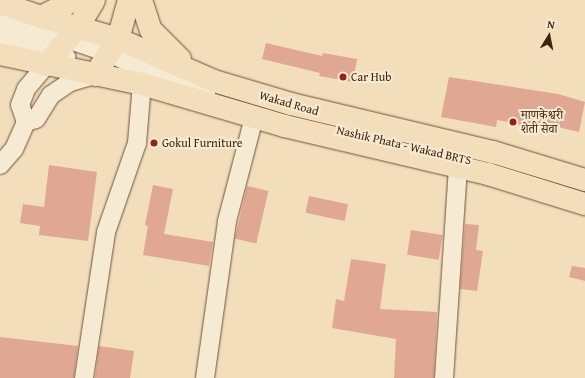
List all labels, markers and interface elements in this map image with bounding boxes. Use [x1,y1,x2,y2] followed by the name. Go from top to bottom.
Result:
[529,16,569,56] north arrow
[546,16,556,33] text: N
[351,70,391,84] place label: Car Hub
[338,72,348,82] marker: Car Hub
[258,88,320,118] street label: Wakad Road
[521,108,563,136] place label: माणकेश्वरी शेती सेवा
[508,117,518,127] marker: माणकेश्वरी शेती सेवा
[335,123,473,167] street label: Nashik Phata - Wakad BRTS
[162,136,242,150] place label: Gokul Furniture
[149,138,159,148] marker: Gokul Furniture

